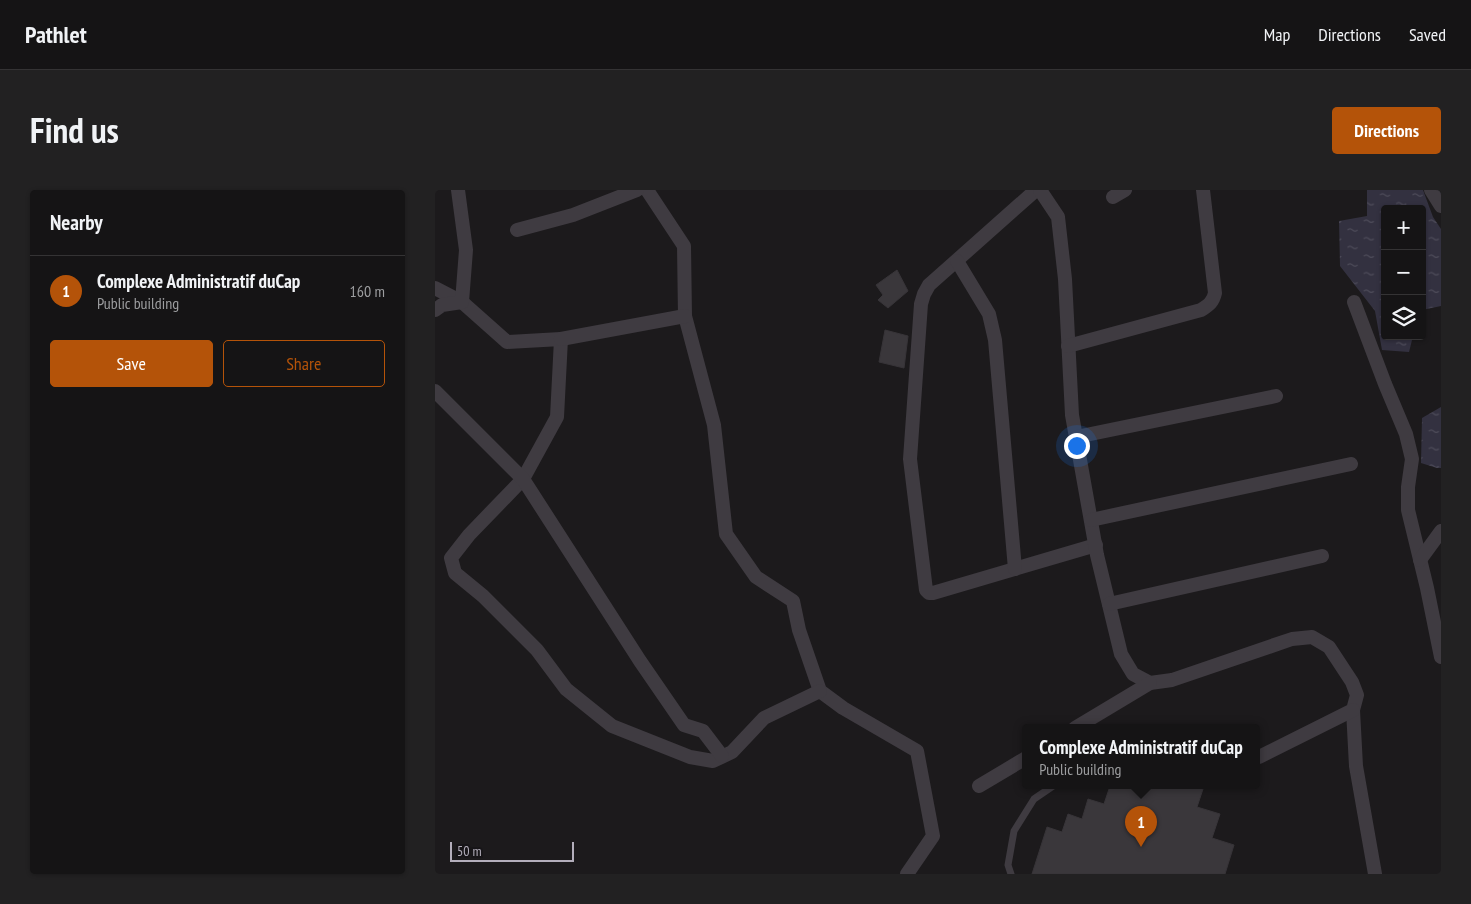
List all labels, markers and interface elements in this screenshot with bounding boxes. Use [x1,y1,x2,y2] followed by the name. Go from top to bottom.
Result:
[25,19,87,50] text: Pathlet
[1264,23,1290,46] text: Map
[1318,23,1381,46] text: Directions
[1409,23,1446,46] text: Saved
[30,107,119,153] text: Find us
[1332,107,1441,154] button: Directions
[1381,205,1426,340] map controls
[1381,205,1426,250] button: +
[50,209,103,236] text: Nearby
[1381,250,1426,295] button: −
[97,269,300,293] text: Complexe Administratif duCap
[62,281,70,301] text: 1
[350,281,385,301] text: 160 m
[97,293,179,313] text: Public building
[1381,295,1426,340] button: layers
[50,340,213,387] button: Save
[223,340,385,387] button: Share
[1064,433,1090,459] your location
[1022,724,1260,789] popup
[1039,735,1243,759] text: Complexe Administratif duCap
[1039,759,1121,779] text: Public building
[1125,806,1157,847] pin: 1
[450,839,574,862] scale bar
[457,842,482,860] text: 50 m

